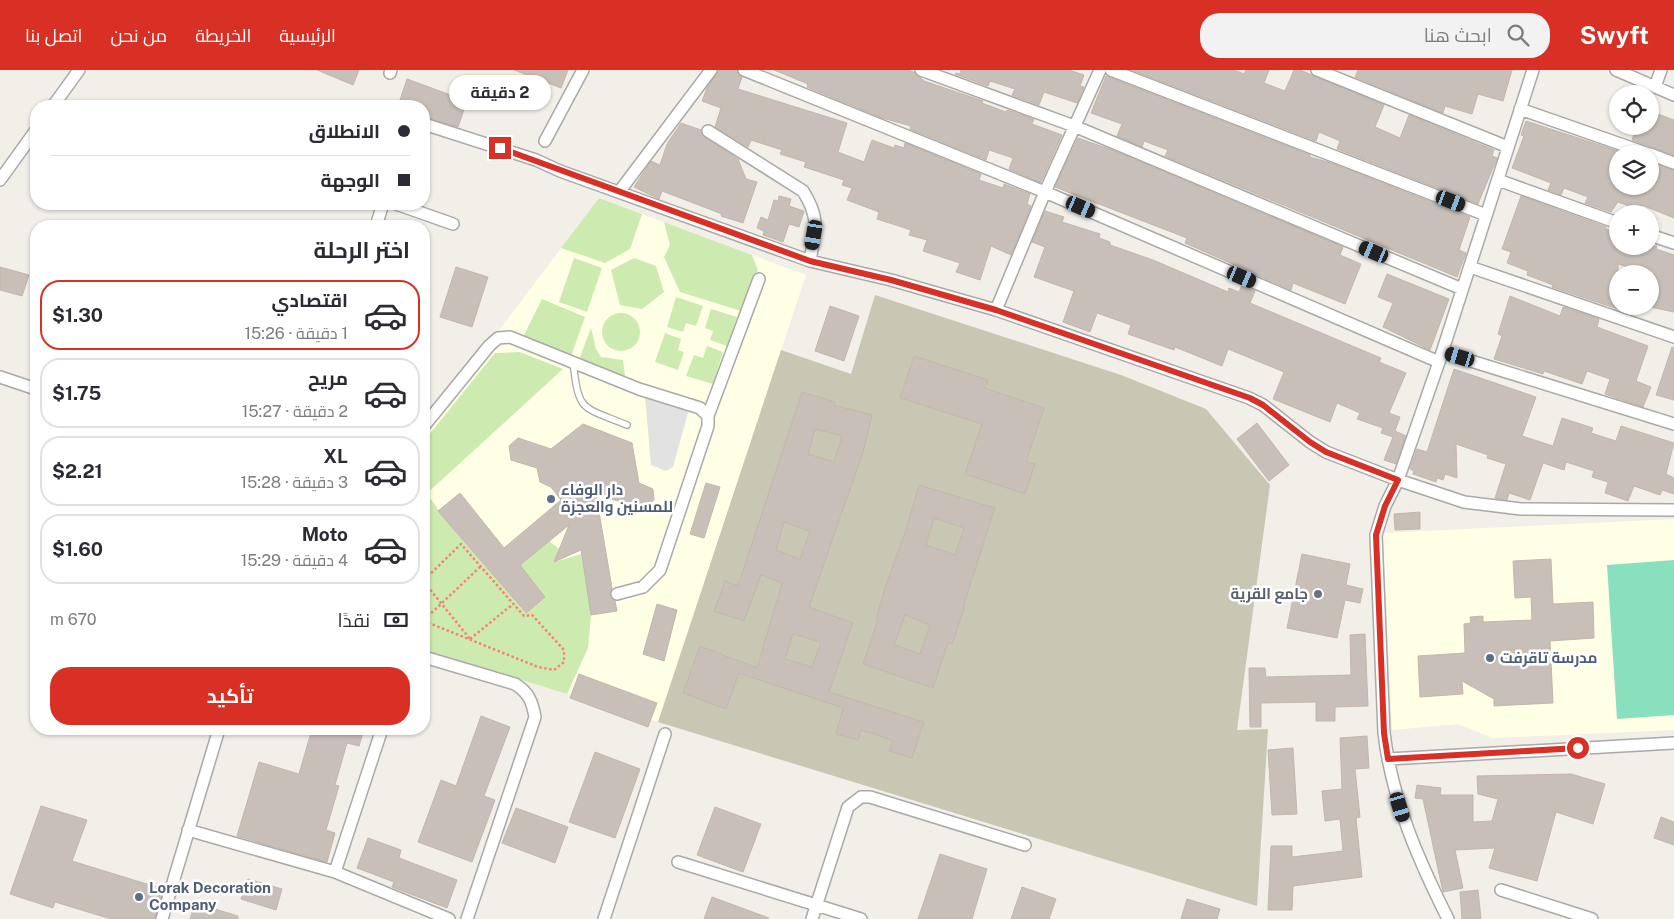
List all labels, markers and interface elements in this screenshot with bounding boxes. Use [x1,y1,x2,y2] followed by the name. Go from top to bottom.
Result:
[1200,13,1550,58] search box
[1504,21,1532,49] icon: search
[1580,21,1649,49] text: Swyft
[1424,24,1492,46] text: ابحث هنا
[25,25,82,46] text: اتصل بنا
[110,25,167,46] text: من نحن
[195,25,251,46] text: الخريطة
[279,25,336,46] text: الرئيسية
[449,75,551,110] callout: 2 دقيقة
[470,83,530,102] text: 2 دقيقة
[1609,85,1659,315] map controls
[1609,85,1659,135] button: locate
[309,120,380,142] text: الانطلاق
[489,137,511,159] route end
[1609,145,1659,195] button: layers
[320,169,380,191] text: الوجهة
[1434,189,1467,213] car
[1064,194,1097,220] car
[1609,205,1659,255] button: +
[804,219,823,251] car
[314,237,410,263] text: اختر الرحلة
[1357,239,1390,265] car
[1225,264,1258,290] car
[1609,265,1659,315] button: −
[272,289,348,311] text: اقتصادي
[363,293,408,338] icon: car
[52,304,103,326] text: $1.30
[244,324,348,343] text: 1 دقيقة · 15:26
[1443,345,1476,369] car
[308,367,348,389] text: مريح
[363,371,408,416] icon: car
[52,382,101,404] text: $1.75
[242,402,348,421] text: 2 دقيقة · 15:27
[323,445,348,467] text: XL
[363,449,408,494] icon: car
[52,460,103,482] text: $2.21
[240,473,348,492] text: 3 دقيقة · 15:28
[561,481,673,516] place label: دار الوفاء للمسنين والعجزة
[545,493,557,505] marker: دار الوفاء للمسنين والعجزة
[302,523,348,545] text: Moto
[363,527,408,572] icon: car
[52,538,103,560] text: $1.60
[241,551,348,570] text: 4 دقيقة · 15:29
[1230,585,1308,604] place label: جامع القرية
[1312,588,1324,600] marker: جامع القرية
[382,606,410,634] icon: cash
[338,609,370,631] text: نقدًا
[50,610,97,629] text: 670 m
[1500,649,1597,667] place label: مدرسة تاقرفت
[1484,652,1496,664] marker: مدرسة تاقرفت
[50,667,410,725] button: تأكيد
[1567,737,1589,759] route start
[1388,790,1411,824] car
[149,879,271,913] place label: Lorak Decoration Company
[133,891,145,903] marker: Lorak Decoration Company

